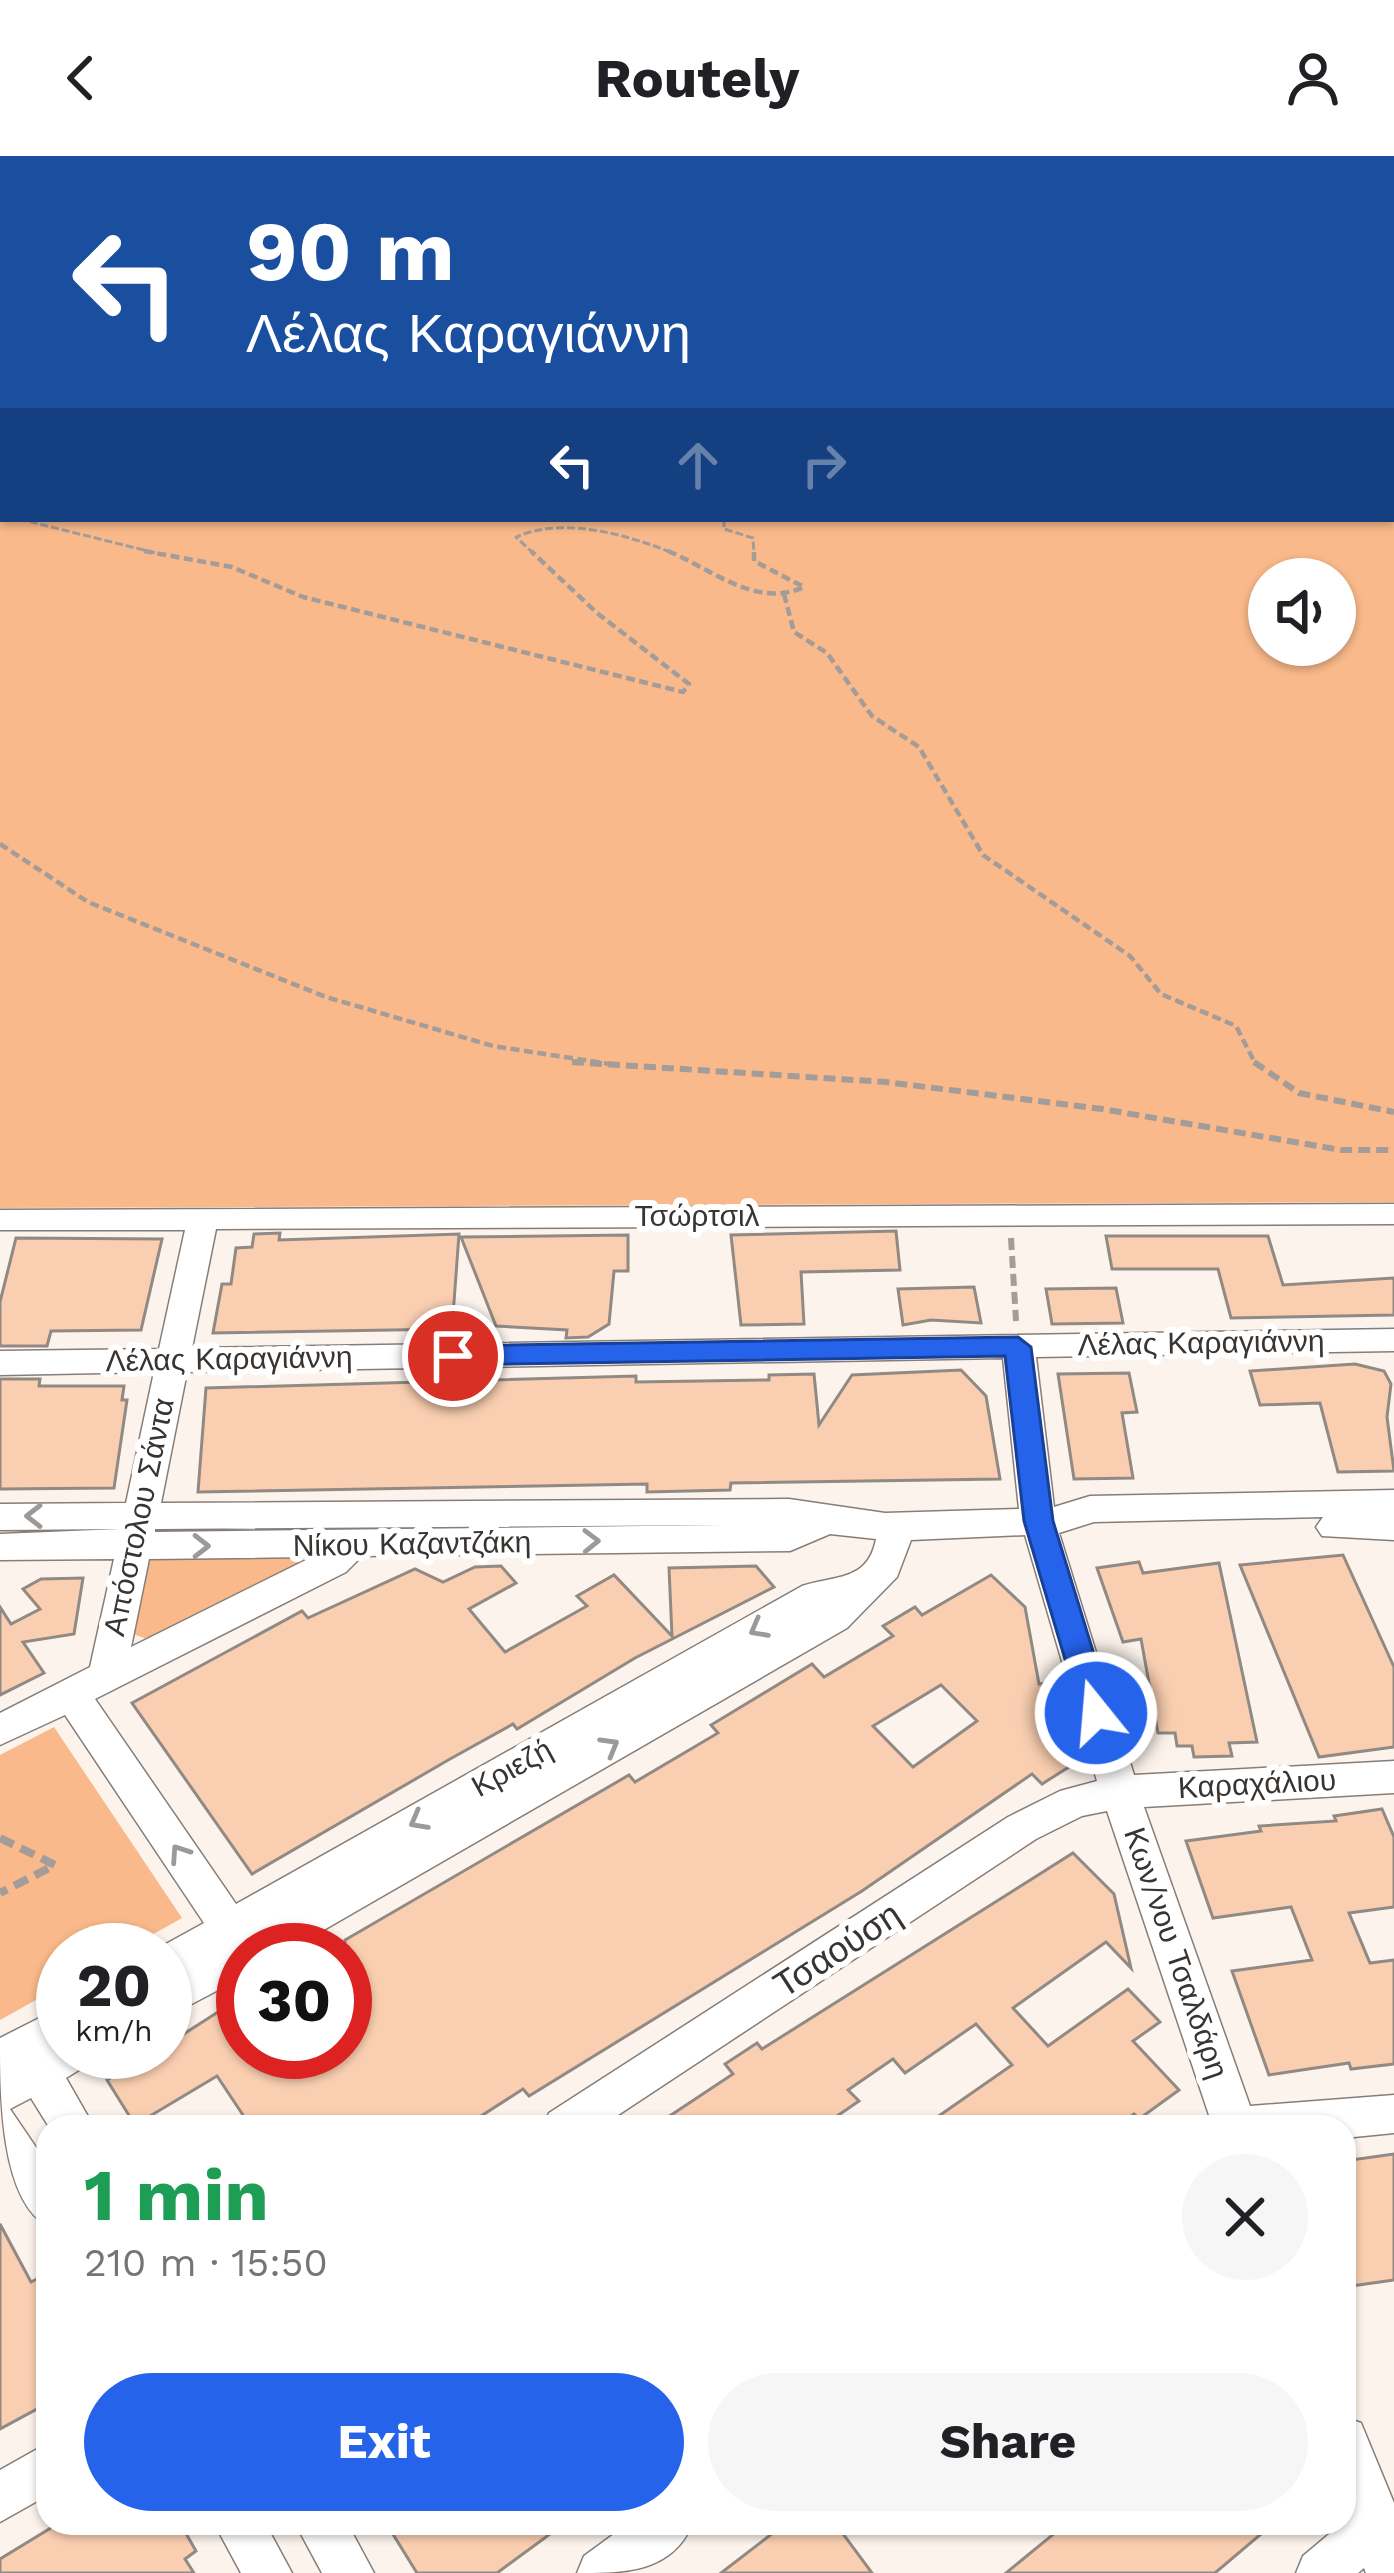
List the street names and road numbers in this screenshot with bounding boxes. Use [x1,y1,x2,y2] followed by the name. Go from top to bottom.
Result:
[634,1198,760,1233] street label: Τσώρτσιλ
[1077,1323,1325,1362] street label: Λέλας Καραγιάννη
[105,1339,353,1378] street label: Λέλας Καραγιάννη
[96,1395,181,1639] street label: Απόστολου Σάντα
[292,1524,532,1563] street label: Νίκου Καζαντζάκη
[465,1731,558,1804] street label: Κριεζή
[1177,1762,1337,1805] street label: Καραχάλιου
[1117,1823,1236,2083] street label: Κων/νου Τσαλδάρη
[766,1893,909,2006] street label: Τσαούση

